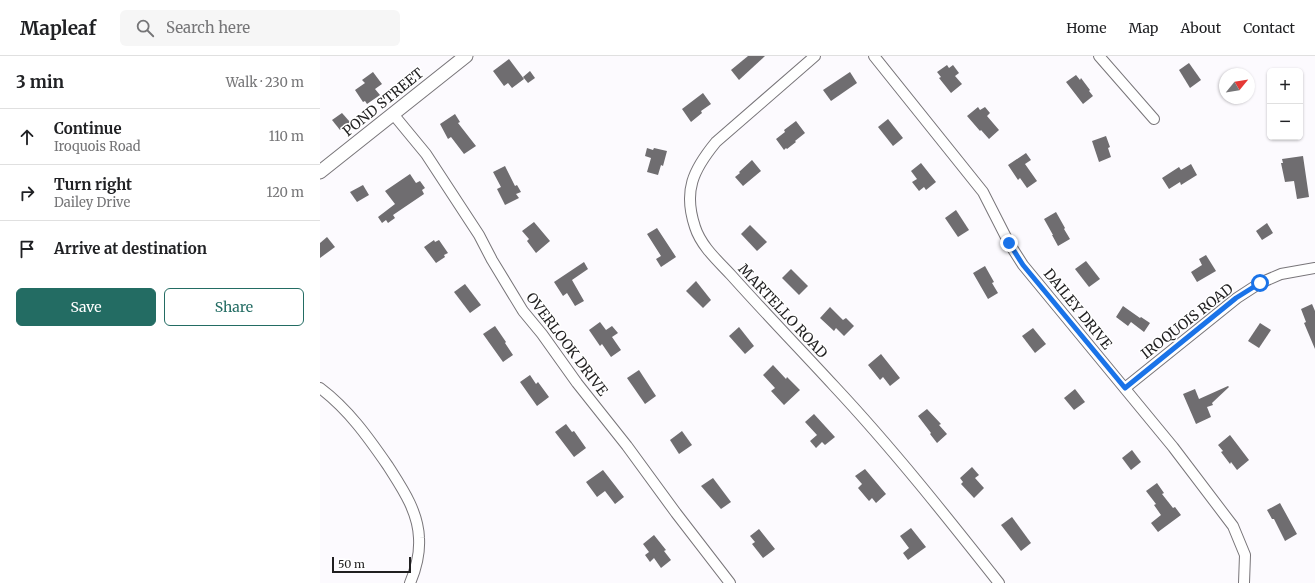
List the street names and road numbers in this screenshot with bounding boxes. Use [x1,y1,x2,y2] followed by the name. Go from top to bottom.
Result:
[339,64,427,140] street label: POND STREET
[735,260,832,362] street label: MARTELLO ROAD
[1040,265,1116,353] street label: DAILEY DRIVE
[1137,279,1237,363] street label: IROQUOIS ROAD
[522,289,612,399] street label: OVERLOOK DRIVE

